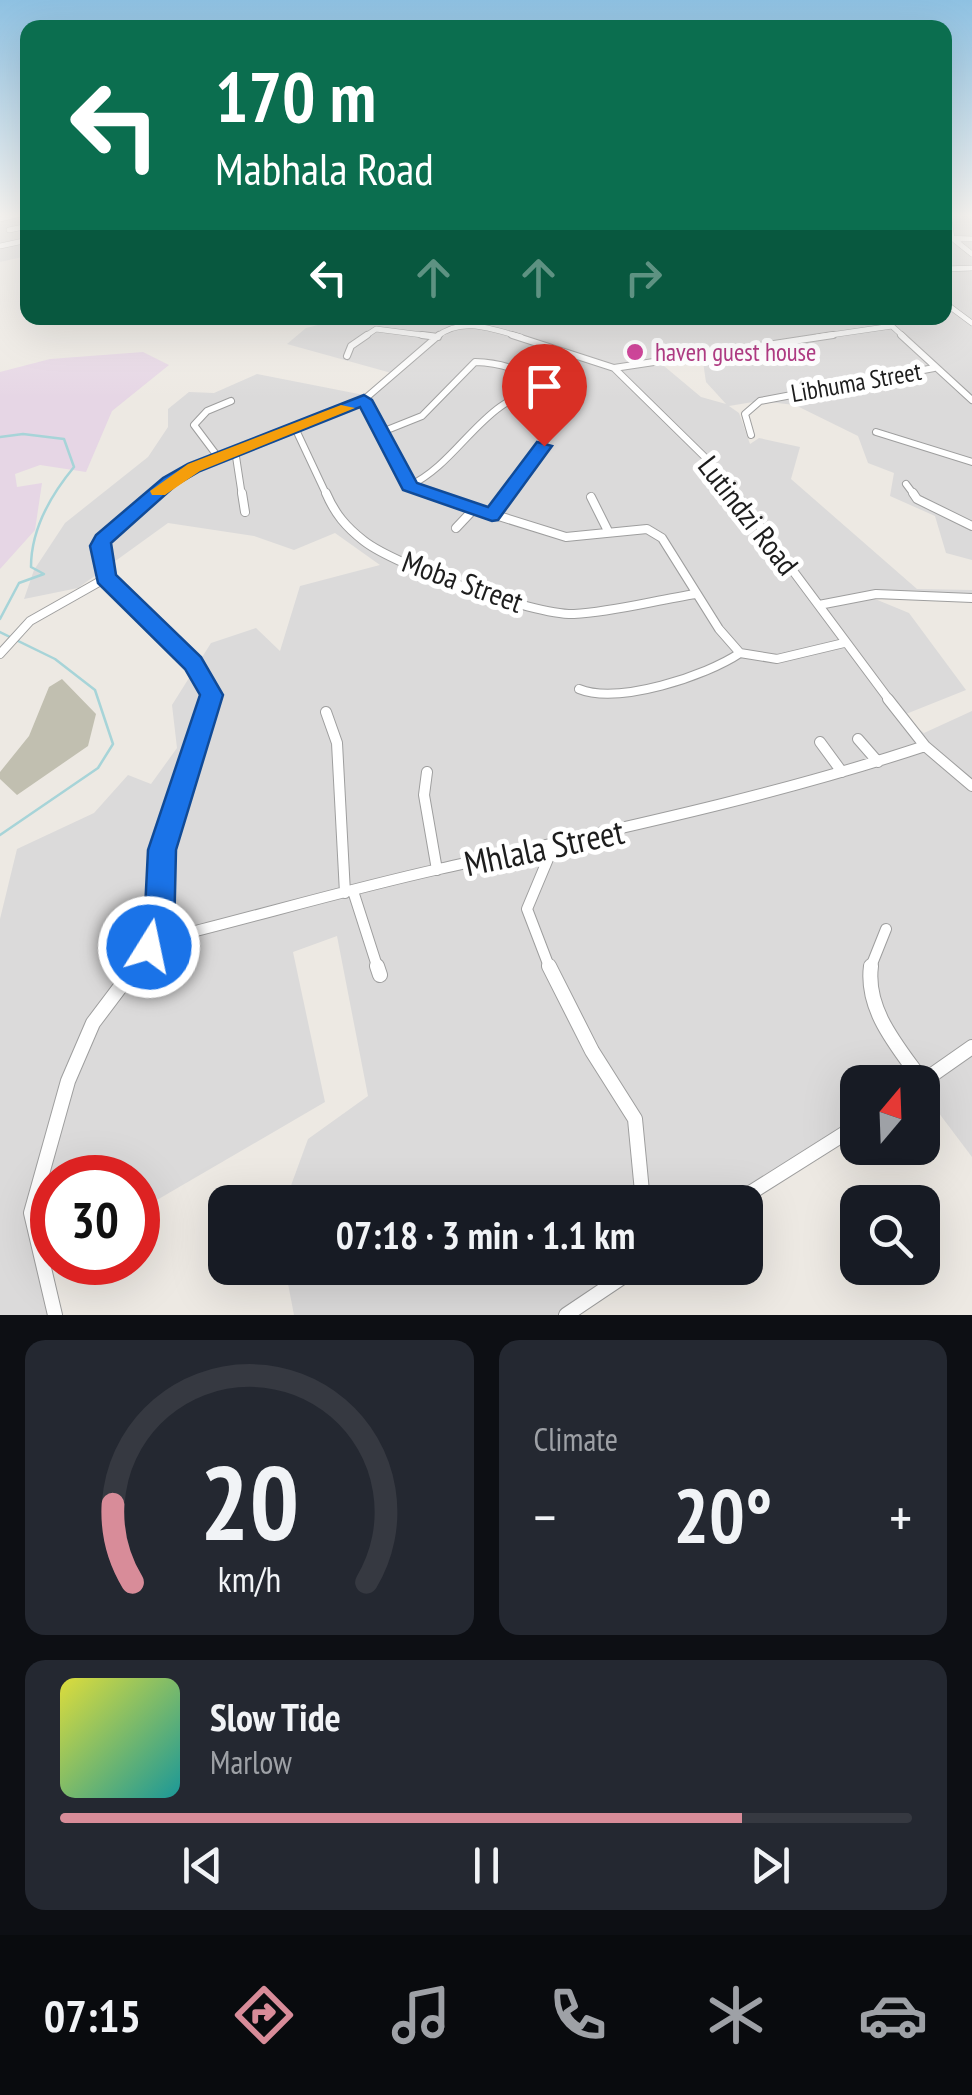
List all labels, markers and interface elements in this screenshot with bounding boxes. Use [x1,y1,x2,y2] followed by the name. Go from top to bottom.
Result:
[215,51,376,141] text: 170 m
[50,60,180,190] icon: left
[215,139,434,197] text: Mabhala Road
[301,250,356,305] icon: left
[406,250,461,305] icon: ahead
[511,250,566,305] icon: ahead
[616,250,671,305] icon: right
[655,336,816,368] place label: haven guest house
[624,341,646,363] marker: haven guest house
[502,344,587,447] pin
[788,355,924,409] street label: Libhuma Street
[517,359,572,414] icon: arrive
[690,448,808,582] street label: Lutindzi Road
[397,541,529,621] street label: Moba Street
[460,808,628,886] street label: Mhlala Street
[97,895,201,999] position arrow
[840,1065,940,1165] north arrow
[840,1065,940,1285] map controls
[30,1155,160,1285] speed limit sign: 30
[840,1185,940,1285] button: search
[336,1210,635,1259] text: 07:18 · 3 min · 1.1 km
[534,1418,618,1460] text: Climate
[200,1434,299,1569] text: 20
[673,1467,772,1564] text: 20°
[534,1481,556,1552] text: −
[889,1481,912,1552] text: +
[218,1556,281,1602] text: km/h
[210,1692,341,1741] text: Slow Tide
[210,1741,292,1783] text: Marlow
[175,1838,230,1893] icon: previous
[459,1838,514,1893] icon: pause
[743,1838,798,1893] icon: next
[229,1980,299,2050] icon: directions
[386,1980,456,2050] icon: music
[543,1980,613,2050] icon: phone
[701,1980,771,2050] icon: climate
[858,1980,928,2050] icon: car
[44,1986,141,2044] text: 07:15

